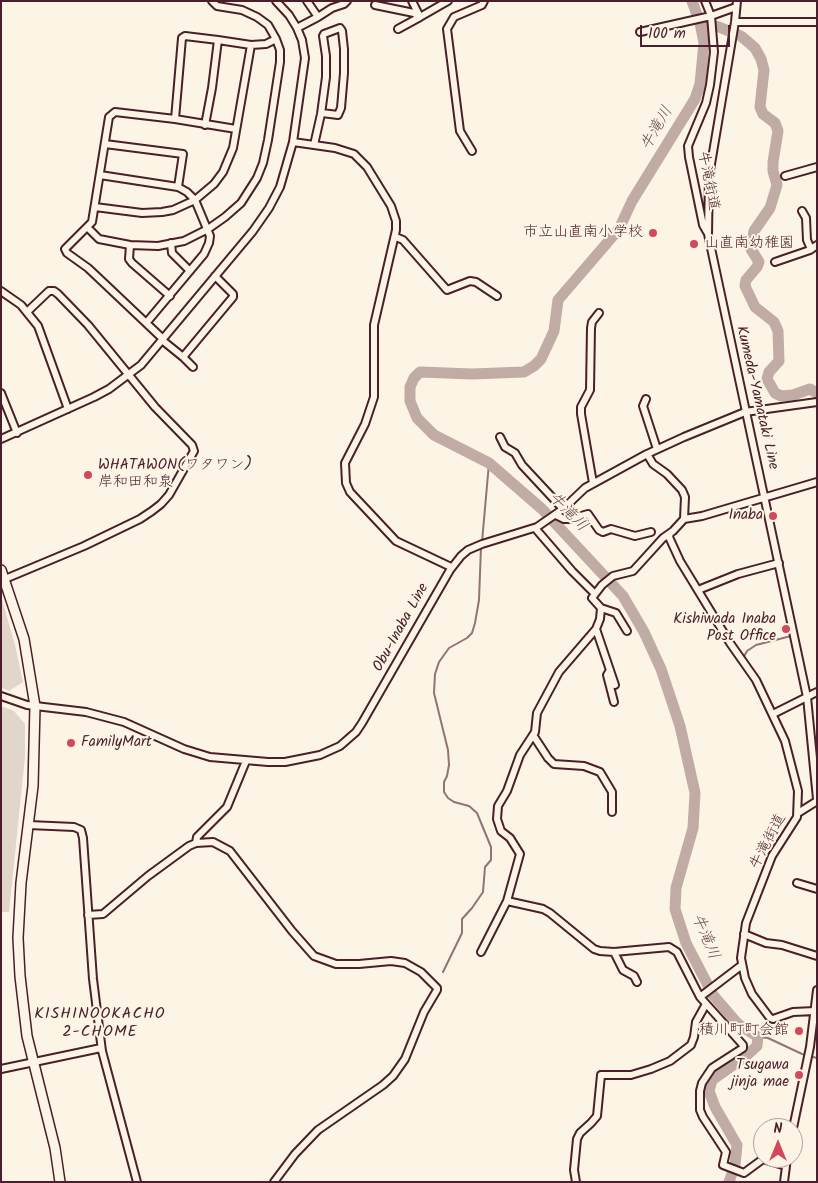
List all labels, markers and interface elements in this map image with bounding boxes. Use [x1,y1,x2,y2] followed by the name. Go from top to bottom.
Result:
[643,15,733,47] scale bar
[648,22,686,46] text: 100 m
[638,103,678,155] water label: 牛滝川
[692,150,722,212] street label: 牛滝街道
[523,224,643,242] place label: 市立山直南小学校
[647,227,659,239] marker: 市立山直南小学校
[704,235,794,253] place label: 山直南幼稚園
[688,238,700,250] marker: 山直南幼稚園
[731,324,781,472] street label: Kumeda-Yamataki Line
[98,457,252,492] place label: WHATAWON(ワタワン) 岸和田和泉
[82,469,94,481] marker: WHATAWON(ワタワン) 岸和田和泉
[543,489,591,537] water label: 牛滝川
[728,507,763,525] place label: Inaba
[767,510,779,522] marker: Inaba
[370,581,434,675] street label: Obu-Inaba Line
[673,611,776,646] place label: Kishiwada Inaba Post Office
[780,623,792,635] marker: Kishiwada Inaba Post Office
[81,734,152,752] place label: FamilyMart
[65,737,77,749] marker: FamilyMart
[747,811,791,873] street label: 牛滝街道
[686,911,722,963] water label: 牛滝川
[33,1005,167,1043] district label: KISHINOOKACHO 2-CHOME
[699,1022,789,1040] place label: 積川町町会館
[793,1025,805,1037] marker: 積川町町会館
[731,1057,789,1092] place label: Tsugawa jinja mae
[793,1069,805,1081] marker: Tsugawa jinja mae
[753,1118,803,1168] north arrow
[774,1118,782,1140] text: N

